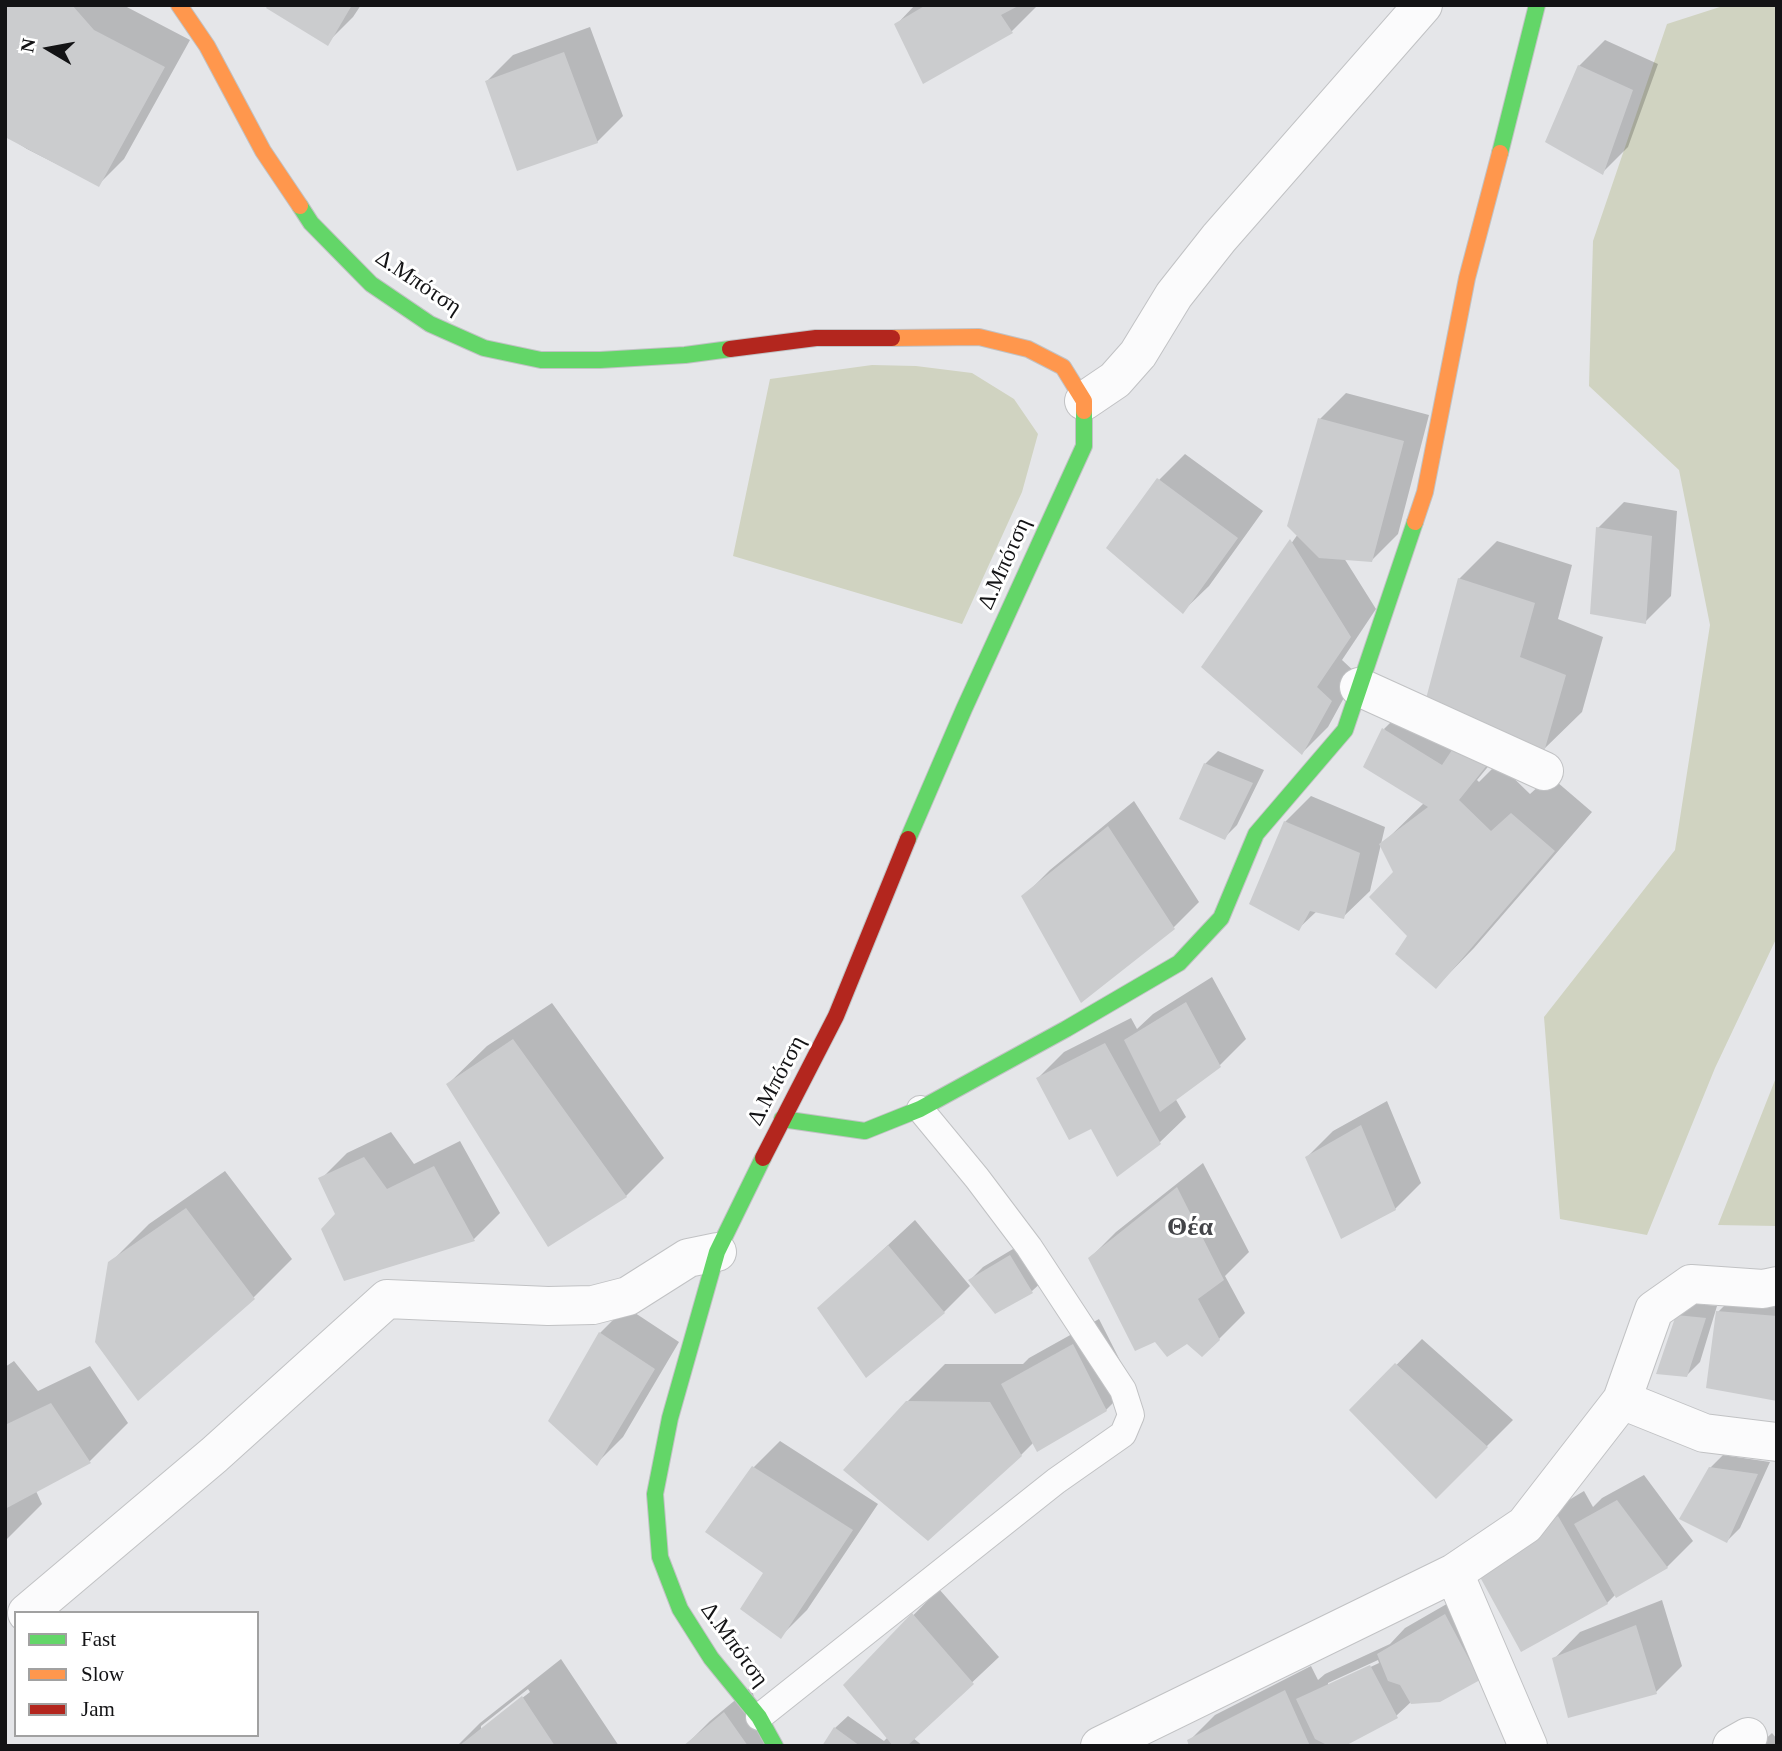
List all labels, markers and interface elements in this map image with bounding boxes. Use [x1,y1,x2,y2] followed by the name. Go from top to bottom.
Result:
[14,14,84,84] north arrow
[16,37,39,54] text: N
[370,244,466,322] street label: Δ.Μπότση
[973,514,1037,614] street label: Δ.Μπότση
[742,1031,812,1131] street label: Δ.Μπότση
[1167,1212,1213,1244] district label: Θέα
[694,1597,774,1693] street label: Δ.Μπότση
[14,1611,259,1737] legend
[81,1627,116,1651] text: Fast
[81,1662,124,1686] text: Slow
[81,1697,115,1721] text: Jam

